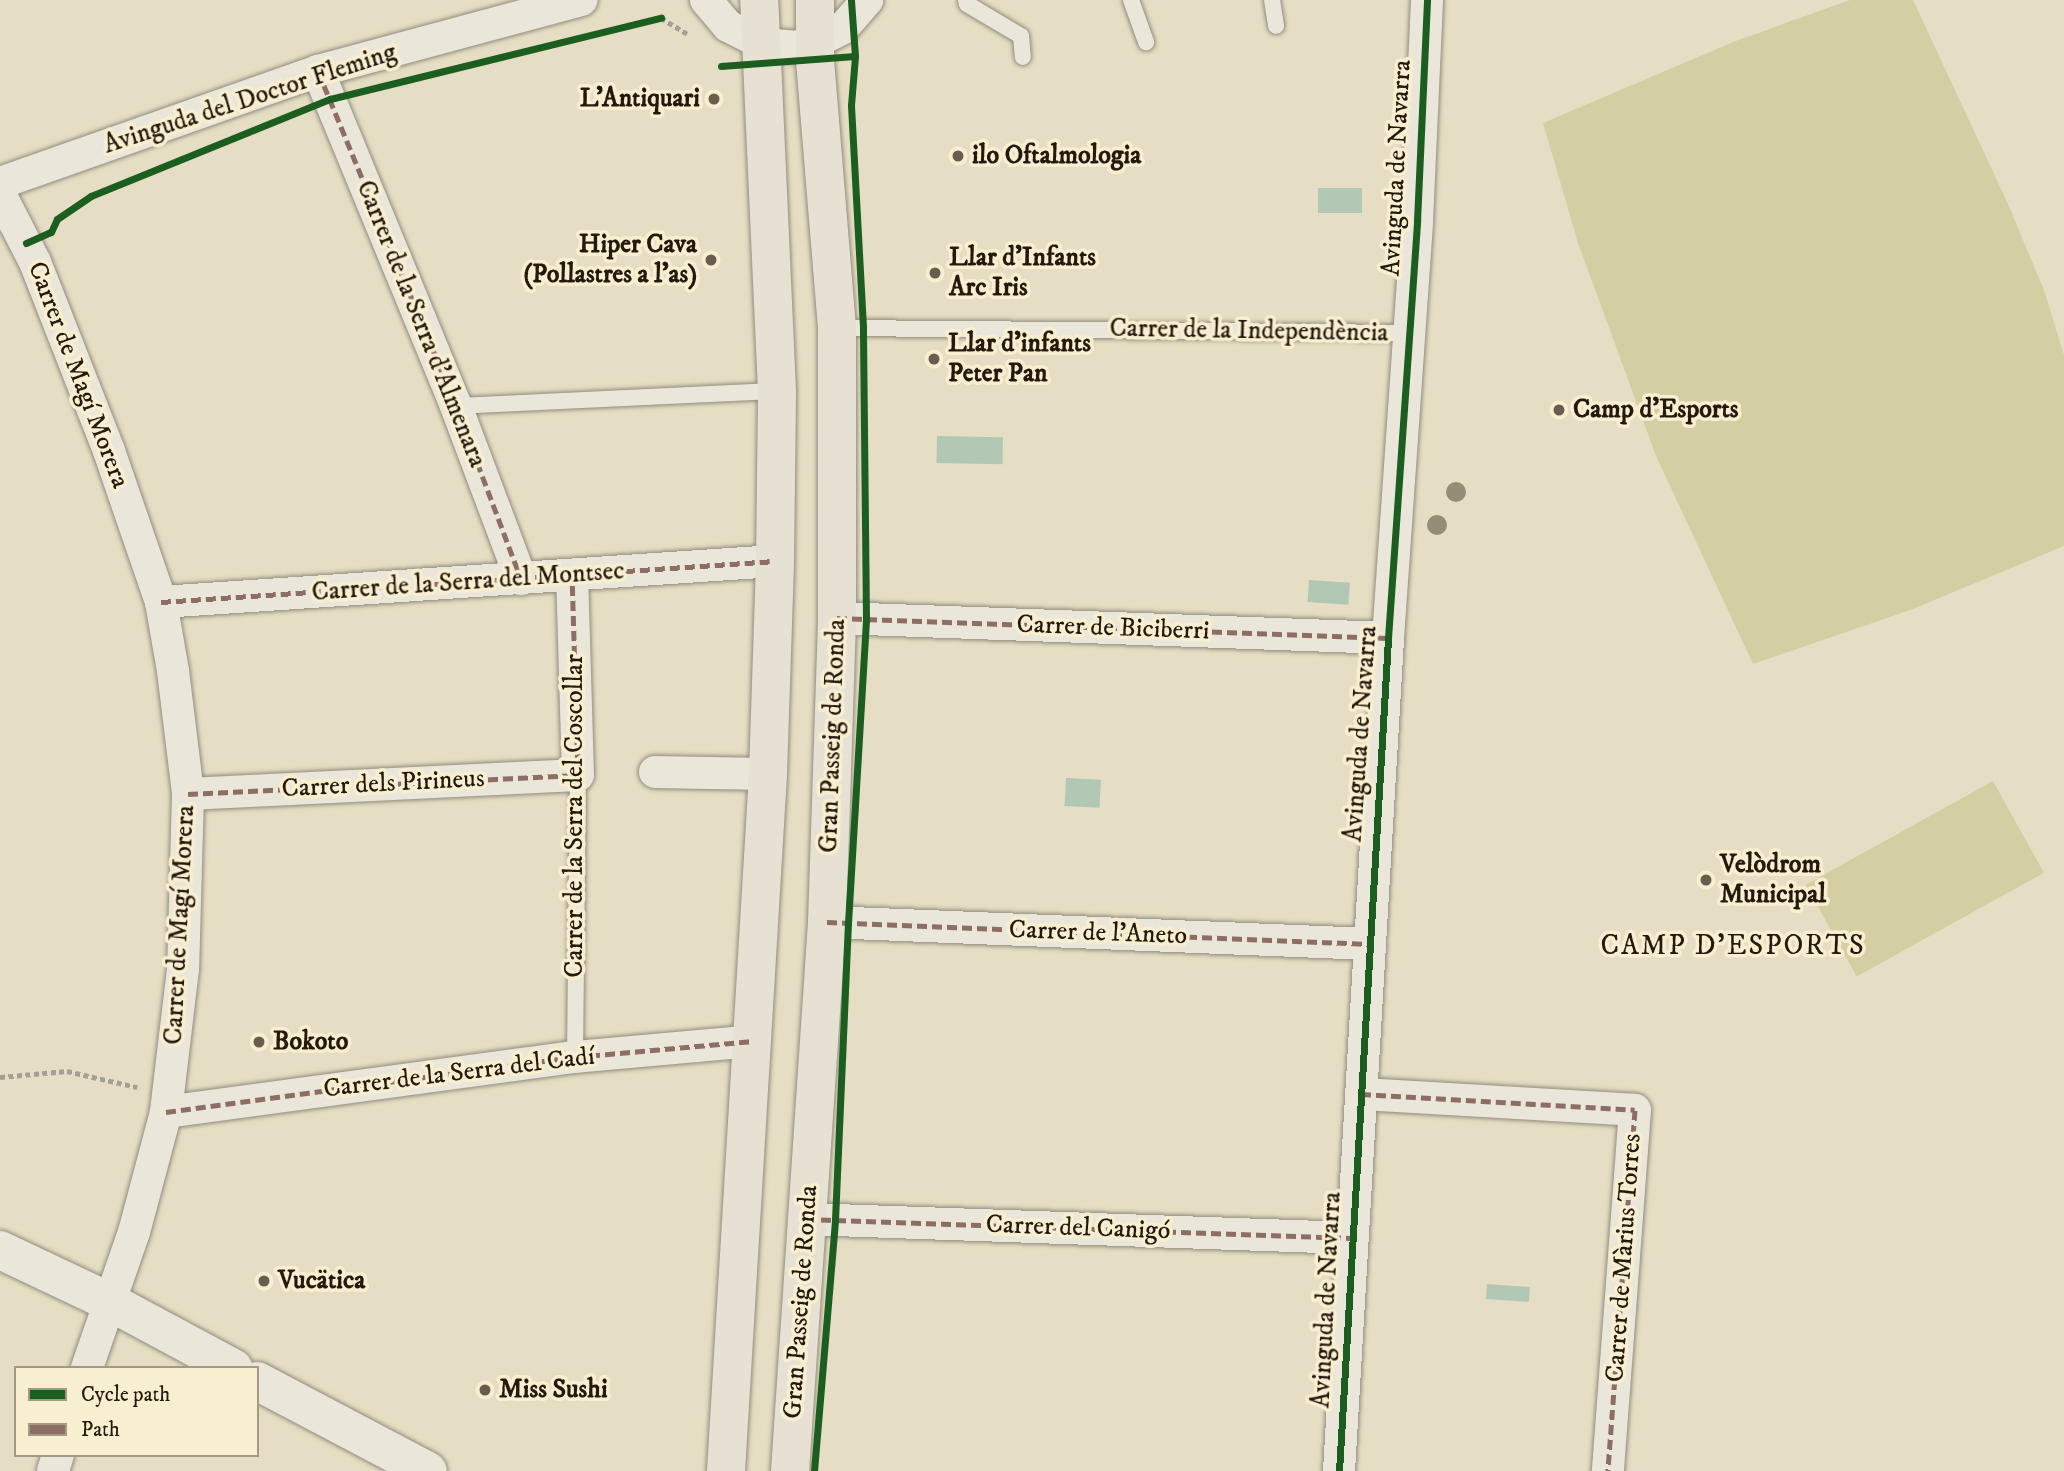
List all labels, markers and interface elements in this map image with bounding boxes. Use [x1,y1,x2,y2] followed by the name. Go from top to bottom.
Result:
[100,37,400,161] street label: Avinguda del Doctor Fleming
[1376,59,1418,277] street label: Avinguda de Navarra
[580,83,700,115] place label: L'Antiquari
[706,91,722,107] marker: L'Antiquari
[972,140,1141,172] place label: ilo Oftalmologia
[950,148,966,164] marker: ilo Oftalmologia
[349,176,493,472] street label: Carrer de la Serra d'Almenara
[524,229,697,290] place label: Hiper Cava (Pollastres a l'as)
[949,242,1096,304] place label: Llar d'Infants Arc Iris
[703,252,719,268] marker: Hiper Cava (Pollastres a l'as)
[20,257,136,493] street label: Carrer de Magí Morera
[927,265,943,281] marker: Llar d'Infants Arc Iris
[1109,313,1389,349] street label: Carrer de la Independència
[948,328,1091,390] place label: Llar d'infants Peter Pan
[926,351,942,367] marker: Llar d'infants Peter Pan
[1573,394,1739,426] place label: Camp d'Esports
[1551,402,1567,418] marker: Camp d'Esports
[311,556,625,608] street label: Carrer de la Serra del Montsec
[1016,609,1210,647] street label: Carrer de Biciberri
[813,619,853,853] street label: Gran Passeig de Ronda
[1338,625,1384,843] street label: Avinguda de Navarra
[559,654,591,978] street label: Carrer de la Serra del Coscollar
[281,763,485,805] street label: Carrer dels Pirineus
[158,804,202,1046] street label: Carrer de Magí Morera
[1720,849,1826,910] place label: Velòdrom Municipal
[1698,872,1714,888] marker: Velòdrom Municipal
[1008,914,1188,952] street label: Carrer de l'Aneto
[1602,929,1864,963] district label: CAMP D'ESPORTS
[273,1026,348,1058] place label: Bokoto
[251,1034,267,1050] marker: Bokoto
[322,1041,596,1105] street label: Carrer de la Serra del Cadí
[1600,1133,1648,1383] street label: Carrer de Màrius Torres
[777,1184,825,1420] street label: Gran Passeig de Ronda
[1306,1191,1348,1409] street label: Avinguda de Navarra
[985,1209,1171,1247] street label: Carrer del Canigó
[278,1265,365,1297] place label: Vucätica
[256,1273,272,1289] marker: Vucätica
[14,1366,259,1457] legend
[499,1374,608,1406] place label: Miss Sushi
[81,1382,170,1408] text: Cycle path
[477,1382,493,1398] marker: Miss Sushi
[81,1417,120,1443] text: Path

